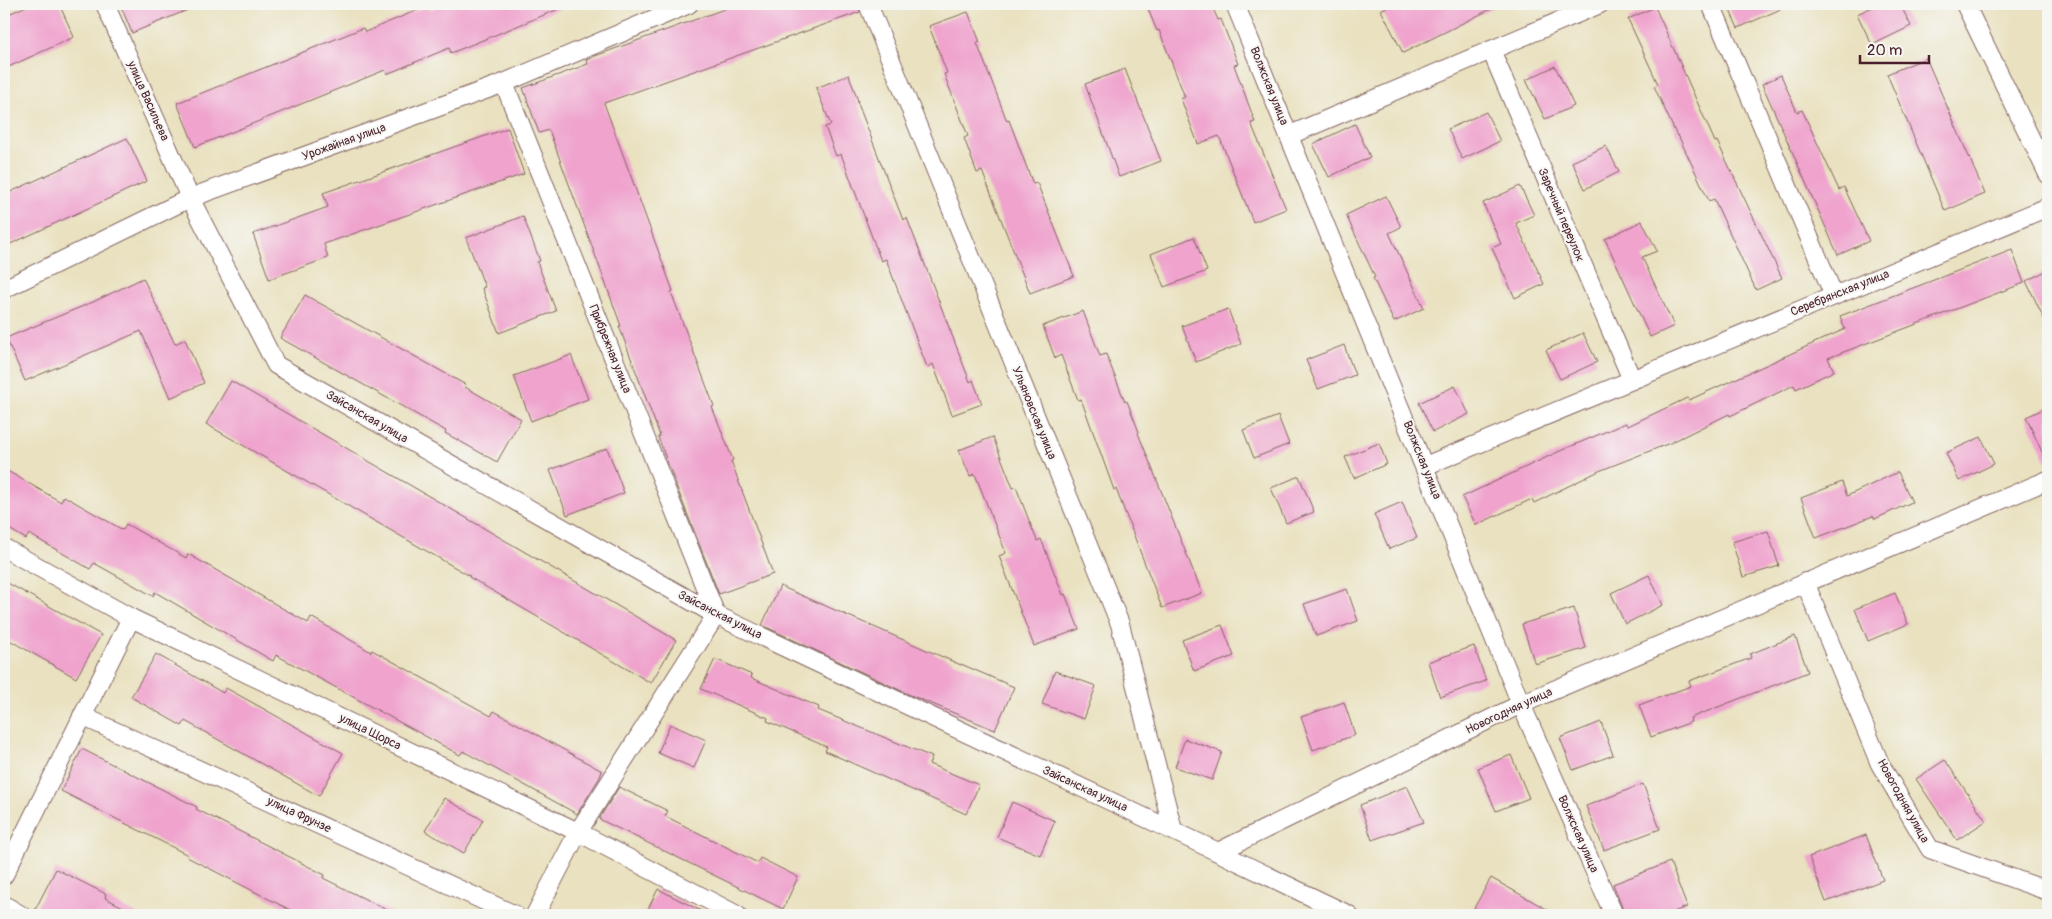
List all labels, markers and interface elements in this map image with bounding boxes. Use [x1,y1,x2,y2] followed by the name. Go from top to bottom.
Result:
[1860,32,1928,64] scale bar
[1867,41,1902,60] text: 20 m
[1246,45,1292,128] street label: Волжская улица
[123,58,172,143] street label: улица Васильева
[300,120,388,164] street label: Урожайная улица
[1535,166,1587,264] street label: Заречный переулок
[1788,266,1892,320] street label: Серебрянская улица
[585,303,635,396] street label: Прибрежная улица
[1009,364,1060,462] street label: Ульяновская улица
[323,387,411,447] street label: Зайсанская улица
[1399,419,1445,502] street label: Волжская улица
[676,587,765,643] street label: Зайсанская улица
[1463,684,1555,738] street label: Новогодняя улица
[336,710,404,754] street label: улица Щорса
[1874,756,1933,846] street label: Новогодняя улица
[1040,763,1130,815] street label: Зайсанская улица
[264,793,334,836] street label: улица Фрунзе
[1554,793,1602,875] street label: Волжская улица

